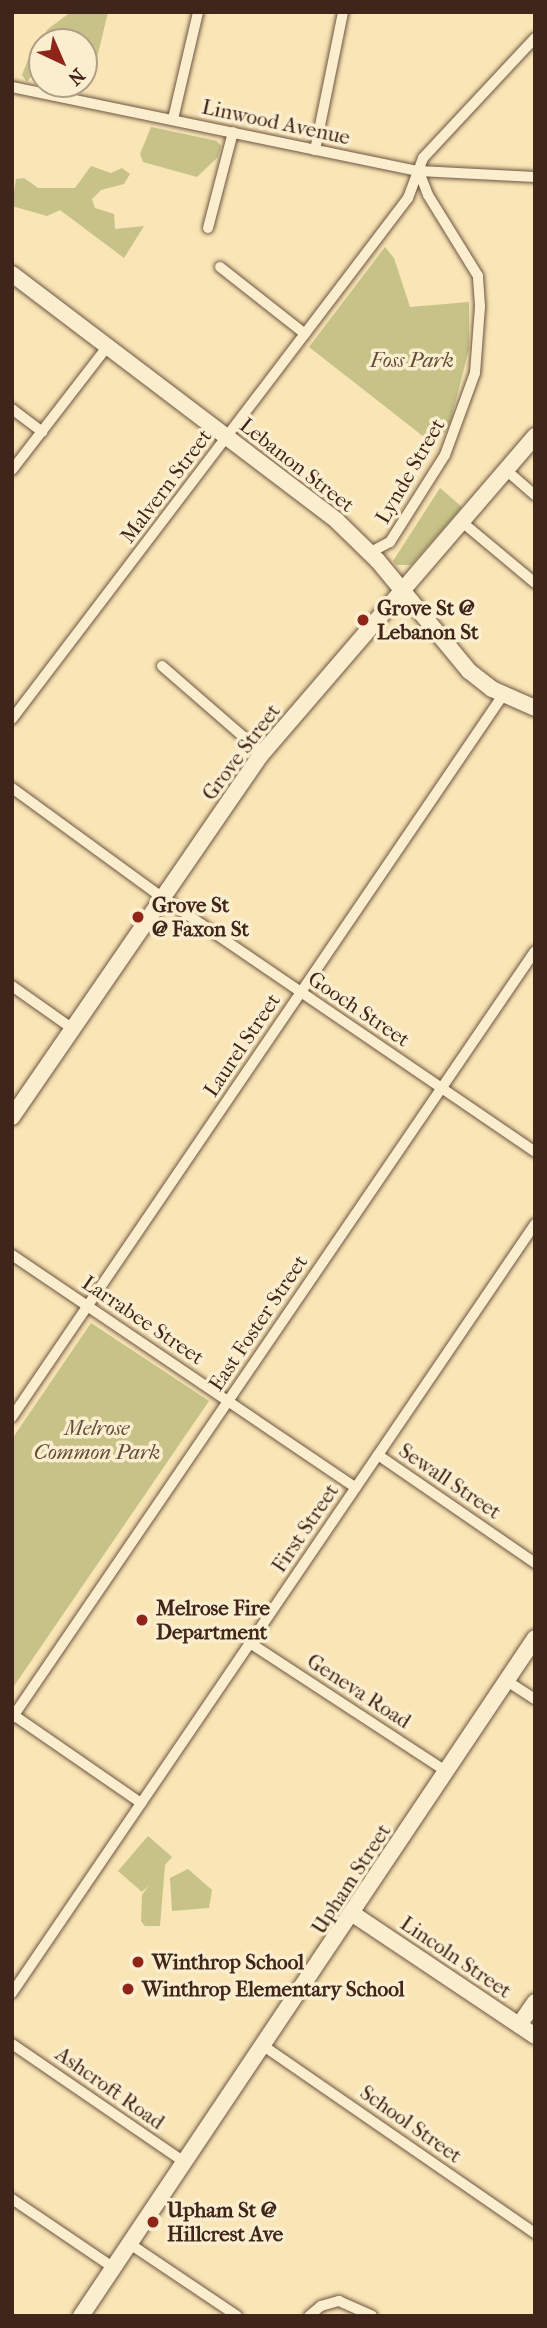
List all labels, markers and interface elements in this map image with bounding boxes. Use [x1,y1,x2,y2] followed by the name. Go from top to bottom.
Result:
[28,28,98,98] north arrow
[63,64,89,90] text: N
[200,94,352,150] street label: Linwood Avenue
[370,347,454,373] park label: Foss Park
[235,412,359,518] street label: Lebanon Street
[370,414,450,528] street label: Lynde Street
[115,424,217,548] street label: Malvern Street
[377,595,478,645] place label: Grove St @ Lebanon St
[355,612,371,628] marker: Grove St @ Lebanon St
[197,699,285,805] street label: Grove Street
[152,892,249,942] place label: Grove St @ Faxon St
[130,909,146,925] marker: Grove St @ Faxon St
[303,966,415,1052] street label: Gooch Street
[198,989,286,1101] street label: Laurel Street
[203,1250,313,1396] street label: East Foster Street
[77,1270,209,1370] street label: Larrabee Street
[34,1415,160,1465] park label: Melrose Common Park
[394,1438,506,1524] street label: Sewall Street
[266,1479,344,1577] street label: First Street
[156,1595,270,1645] place label: Melrose Fire Department
[134,1612,150,1628] marker: Melrose Fire Department
[302,1648,416,1734] street label: Geneva Road
[306,1819,396,1939] street label: Upham Street
[396,1911,516,2003] street label: Lincoln Street
[152,1949,304,1975] place label: Winthrop School
[130,1954,146,1970] marker: Winthrop School
[142,1976,404,2002] place label: Winthrop Elementary School
[120,1981,136,1997] marker: Winthrop Elementary School
[51,2041,169,2135] street label: Ashcroft Road
[355,2080,467,2168] street label: School Street
[167,2197,283,2247] place label: Upham St @ Hillcrest Ave
[145,2214,161,2230] marker: Upham St @ Hillcrest Ave

